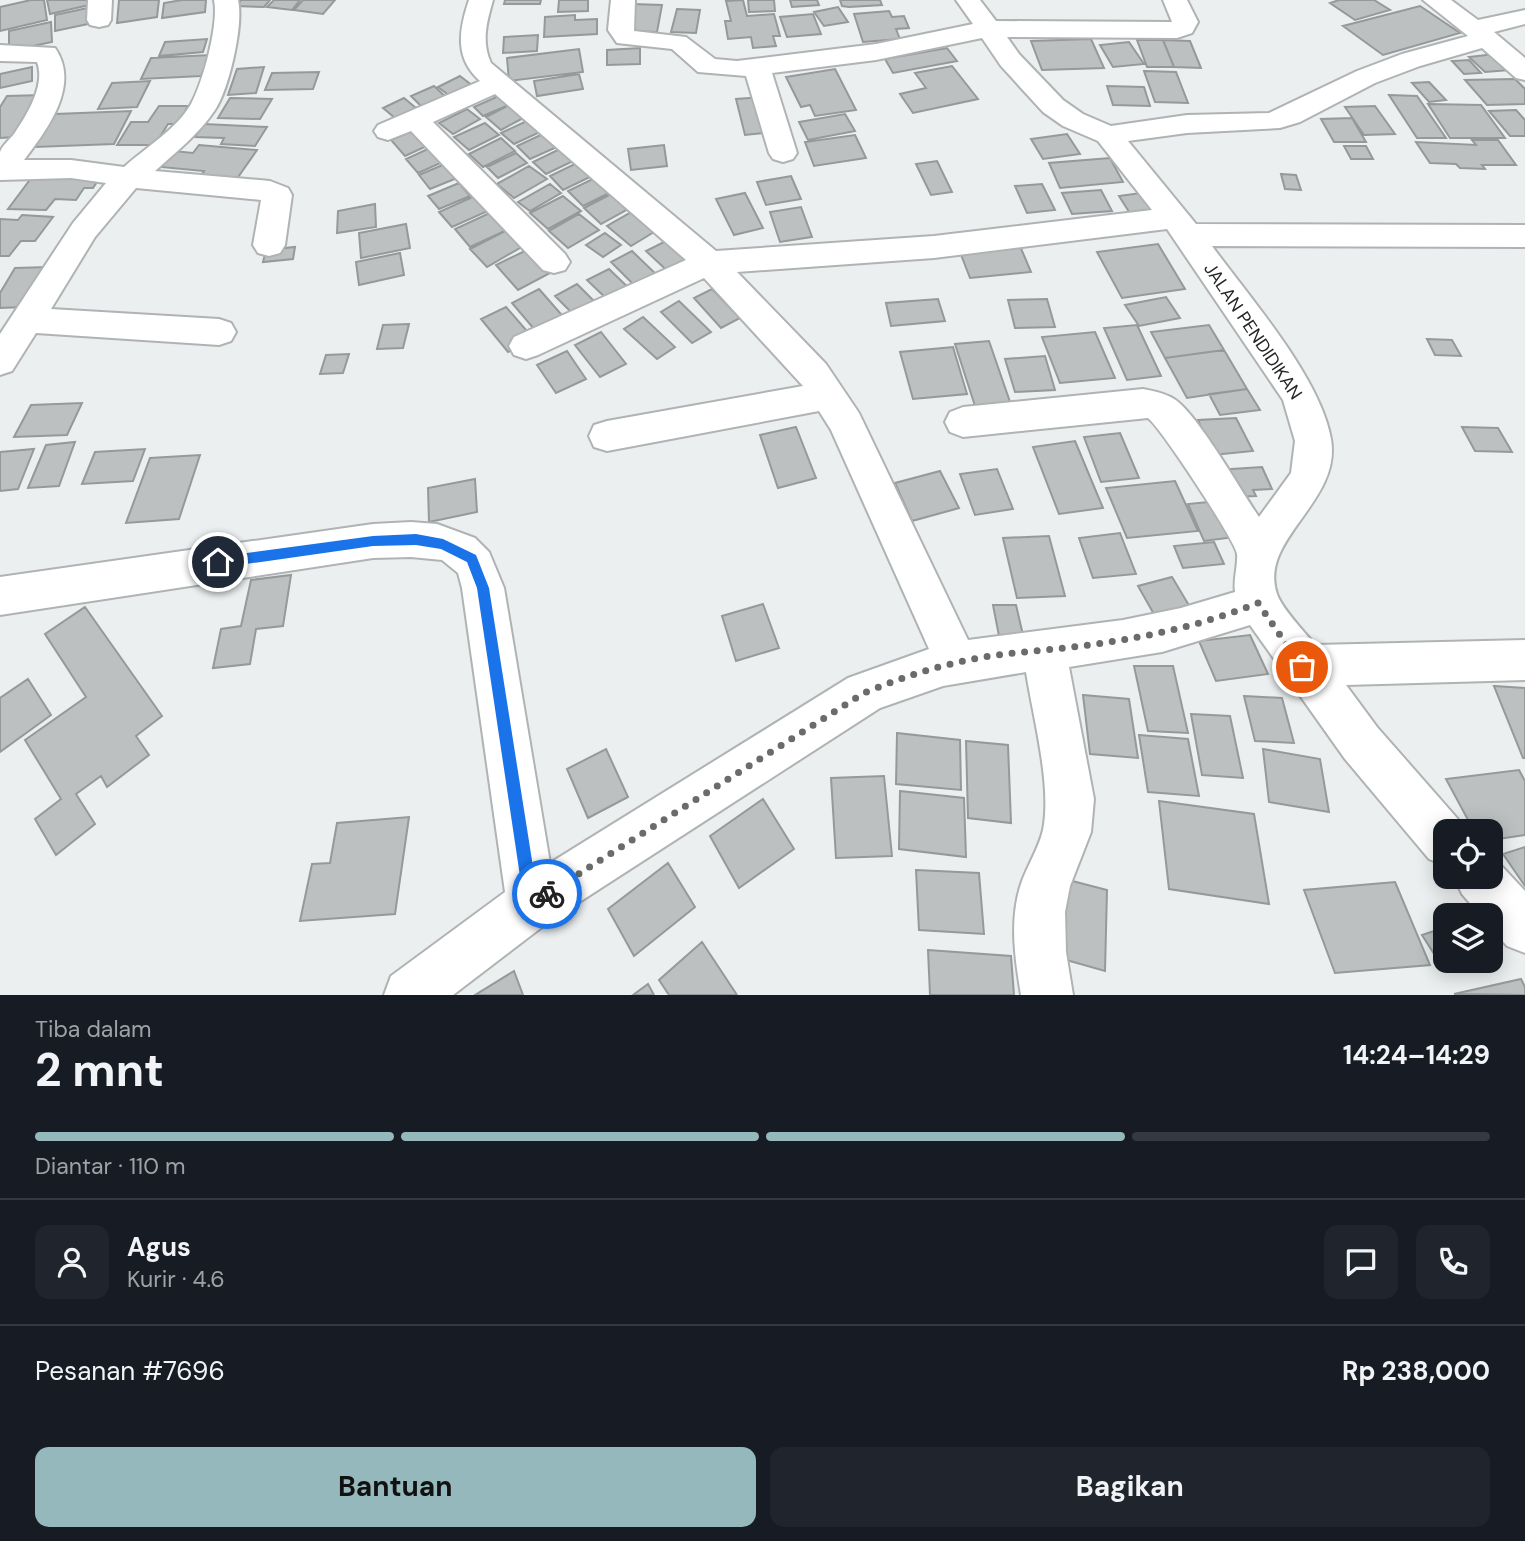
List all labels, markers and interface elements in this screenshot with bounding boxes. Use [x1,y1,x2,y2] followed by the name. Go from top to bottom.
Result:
[1198,258,1308,404] street label: JALAN PENDIDIKAN
[188,532,248,592] pin
[199,543,237,581] icon: home
[1272,637,1332,697] pin
[1283,648,1321,686] icon: bag
[1433,819,1503,973] map controls
[1433,819,1503,889] button: locate
[512,859,582,929] courier
[528,875,566,913] icon: bike
[1433,903,1503,973] button: layers
[35,1014,152,1044] text: Tiba dalam
[1343,1038,1490,1072] text: 14:24–14:29
[35,1040,164,1100] text: 2 mnt
[35,1151,186,1181] text: Diantar · 110 m
[35,1225,109,1299] button: person
[1324,1225,1398,1299] button: chat
[1416,1225,1490,1299] button: phone
[127,1230,191,1264] text: Agus
[127,1264,225,1294] text: Kurir · 4.6
[35,1354,225,1388] text: Pesanan #7696
[1342,1354,1490,1388] text: Rp 238,000
[35,1447,756,1527] button: Bantuan
[770,1447,1490,1527] button: Bagikan

